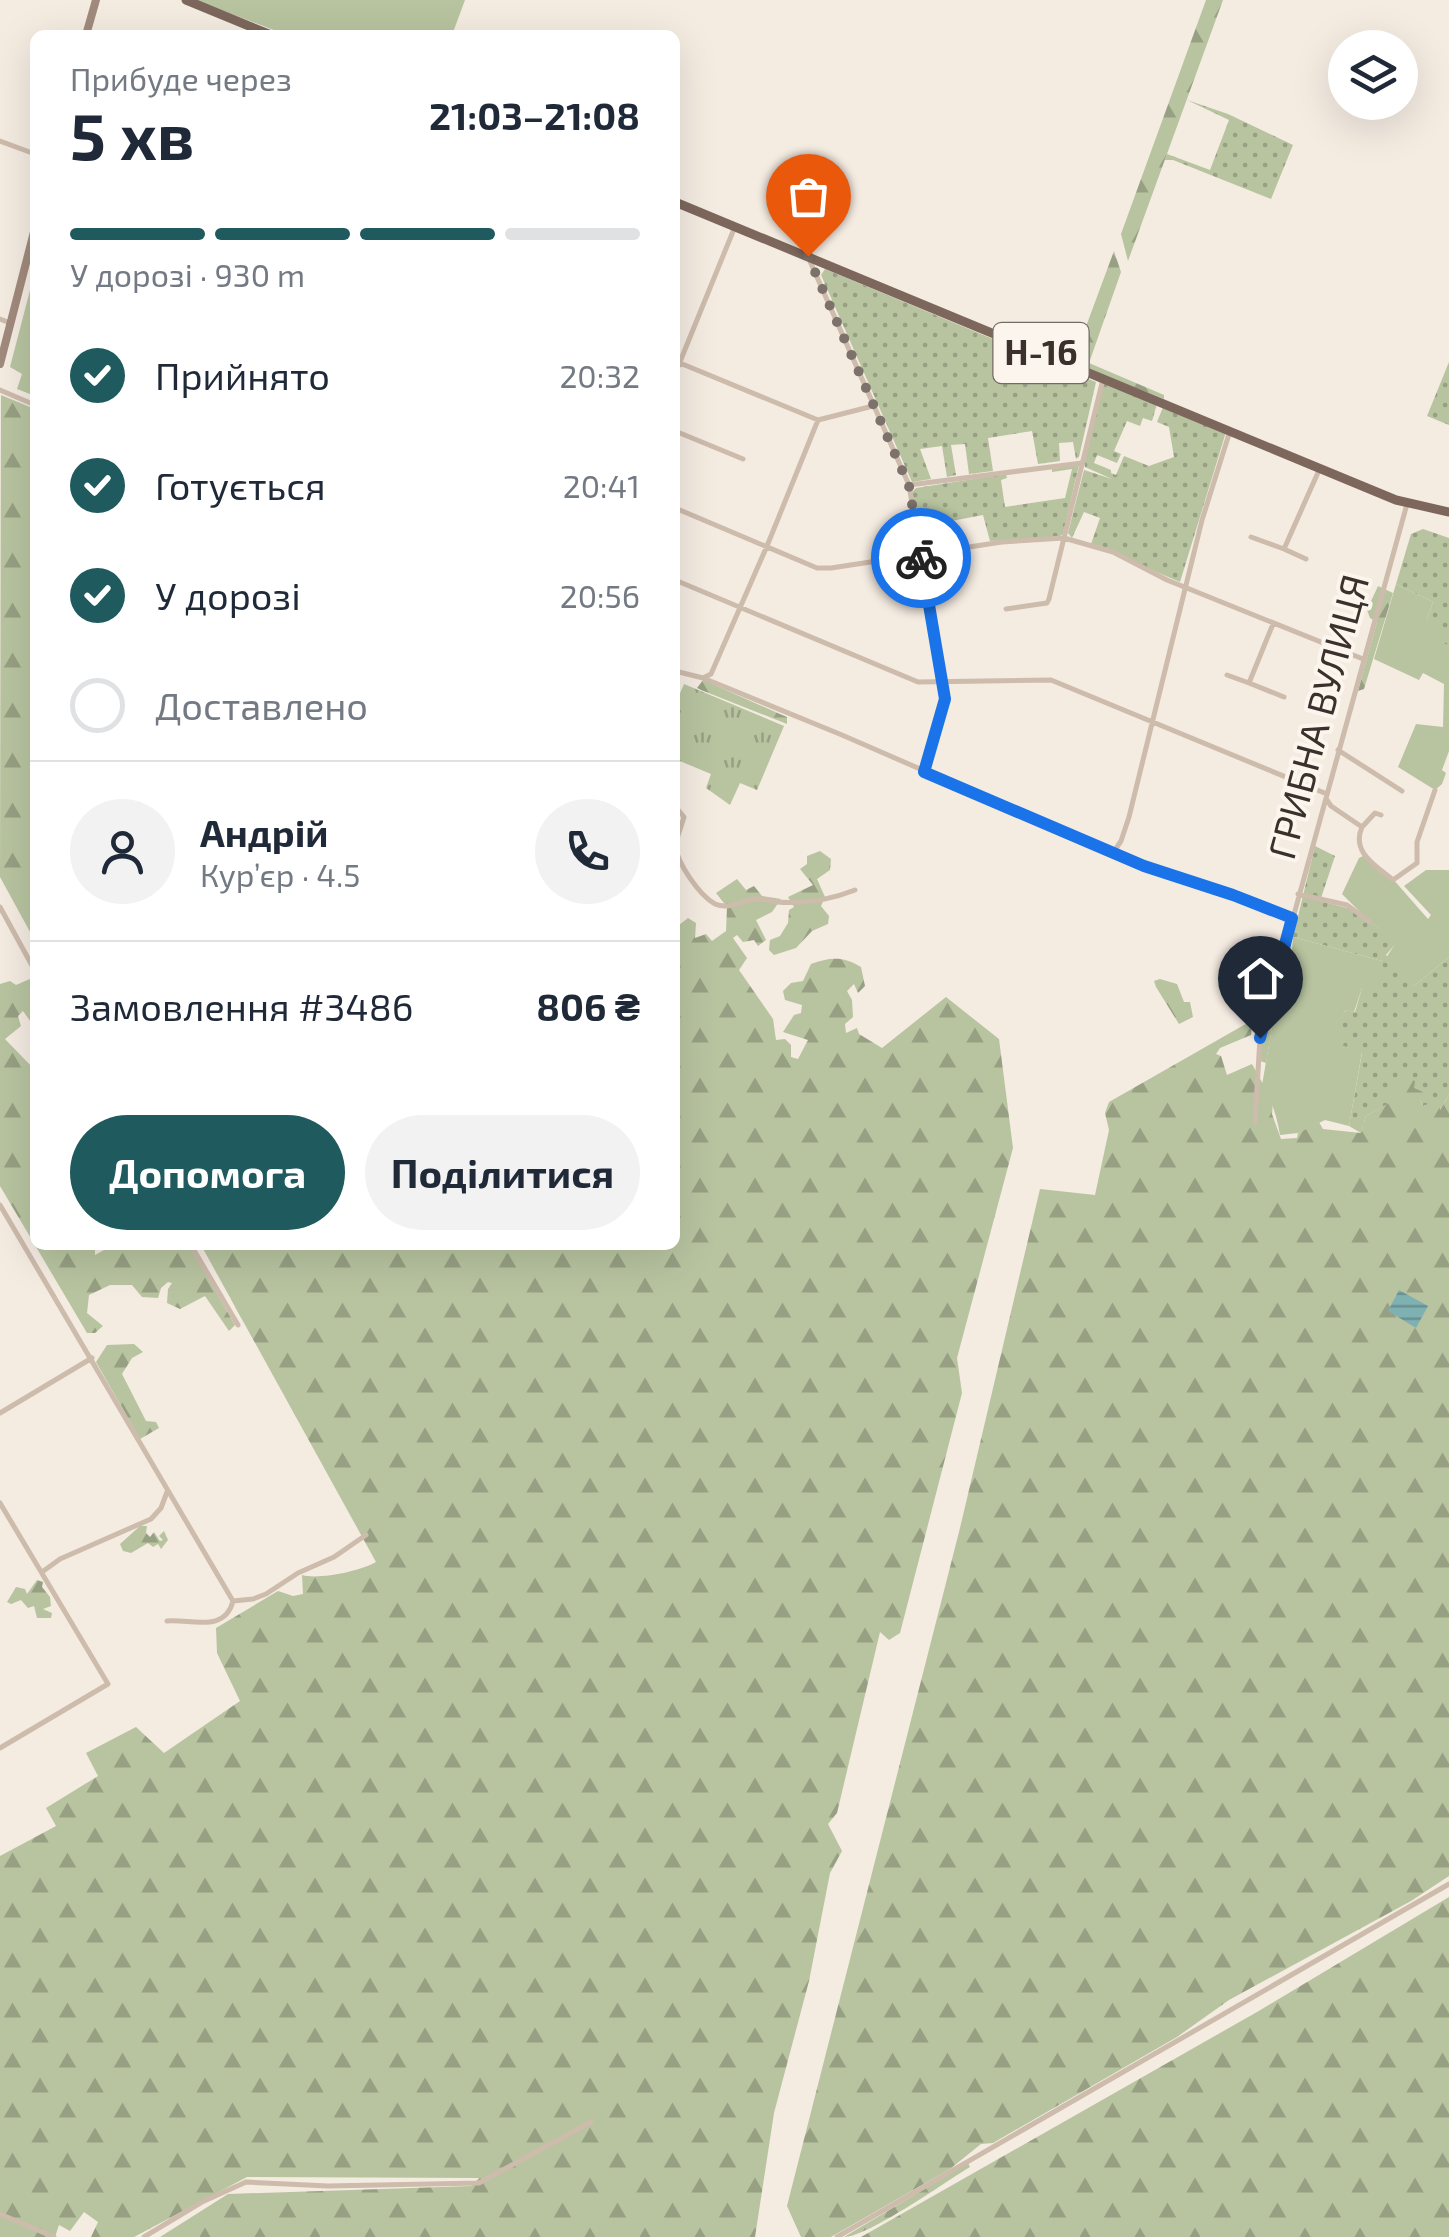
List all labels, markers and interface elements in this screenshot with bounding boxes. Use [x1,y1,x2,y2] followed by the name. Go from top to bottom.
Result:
[1328,30,1418,120] map controls
[1328,30,1418,120] button: layers
[70,59,292,97] text: Прибуде через
[429,92,640,138] text: 21:03–21:08
[70,95,194,173] text: 5 хв
[766,154,851,257] pin
[781,169,836,224] icon: bag
[70,255,305,293] text: У дорозі · 930 m
[994,323,1088,383] road number: Н-16
[70,348,125,403] icon: check
[155,352,330,398] text: Прийнято
[559,356,640,394] text: 20:32
[70,458,125,513] icon: check
[155,462,326,508] text: Готується
[563,466,640,504] text: 20:41
[871,508,971,608] courier
[894,531,949,586] icon: bike
[70,568,125,623] icon: check
[1257,569,1377,864] street label: ГРИБНА ВУЛИЦЯ
[155,572,301,618] text: У дорозі
[560,576,640,614] text: 20:56
[155,682,368,728] text: Доставлено
[70,799,175,904] button: person
[535,799,640,904] button: phone
[200,809,328,855] text: Андрій
[200,855,360,893] text: Кур’єр · 4.5
[1218,936,1303,1039] pin
[1233,951,1288,1006] icon: home
[70,983,413,1029] text: Замовлення #3486
[536,983,640,1029] text: 806 ₴
[70,1115,345,1230] button: Допомога
[365,1115,640,1230] button: Поділитися

